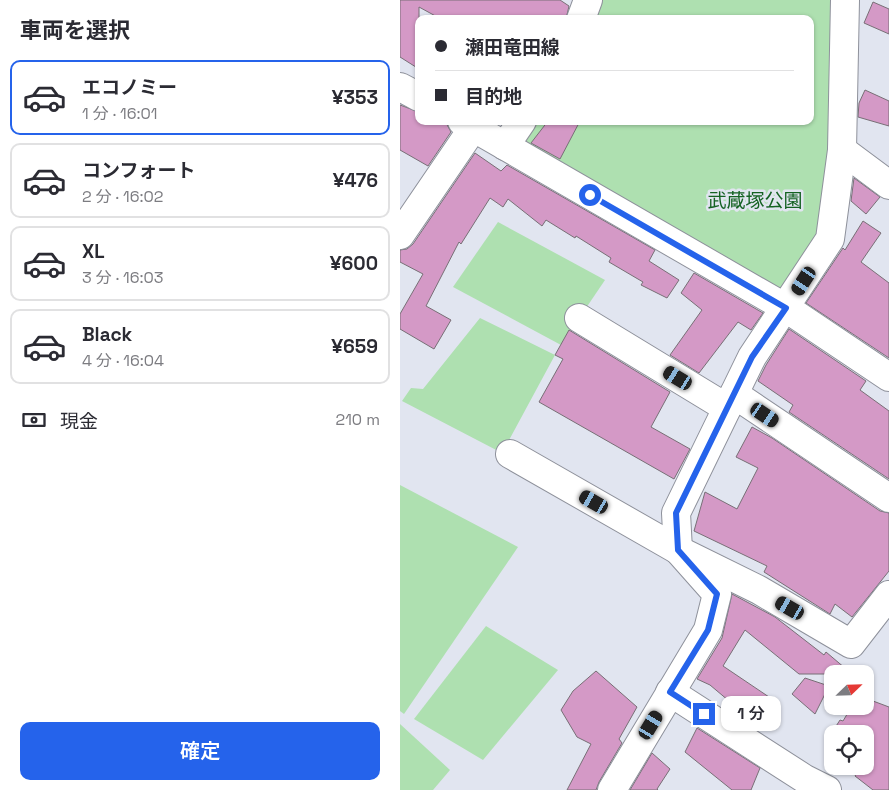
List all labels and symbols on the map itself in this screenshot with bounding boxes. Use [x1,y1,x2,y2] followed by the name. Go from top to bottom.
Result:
[579,184,601,206] route start
[707,188,803,213] park label: 武蔵塚公園
[789,264,818,298] car
[661,364,694,392] car
[748,400,781,430] car
[577,488,610,516] car
[773,594,806,622] car
[824,665,874,715] north arrow
[722,696,782,732] callout: 1 分
[693,703,715,725] route end
[636,708,665,742] car

